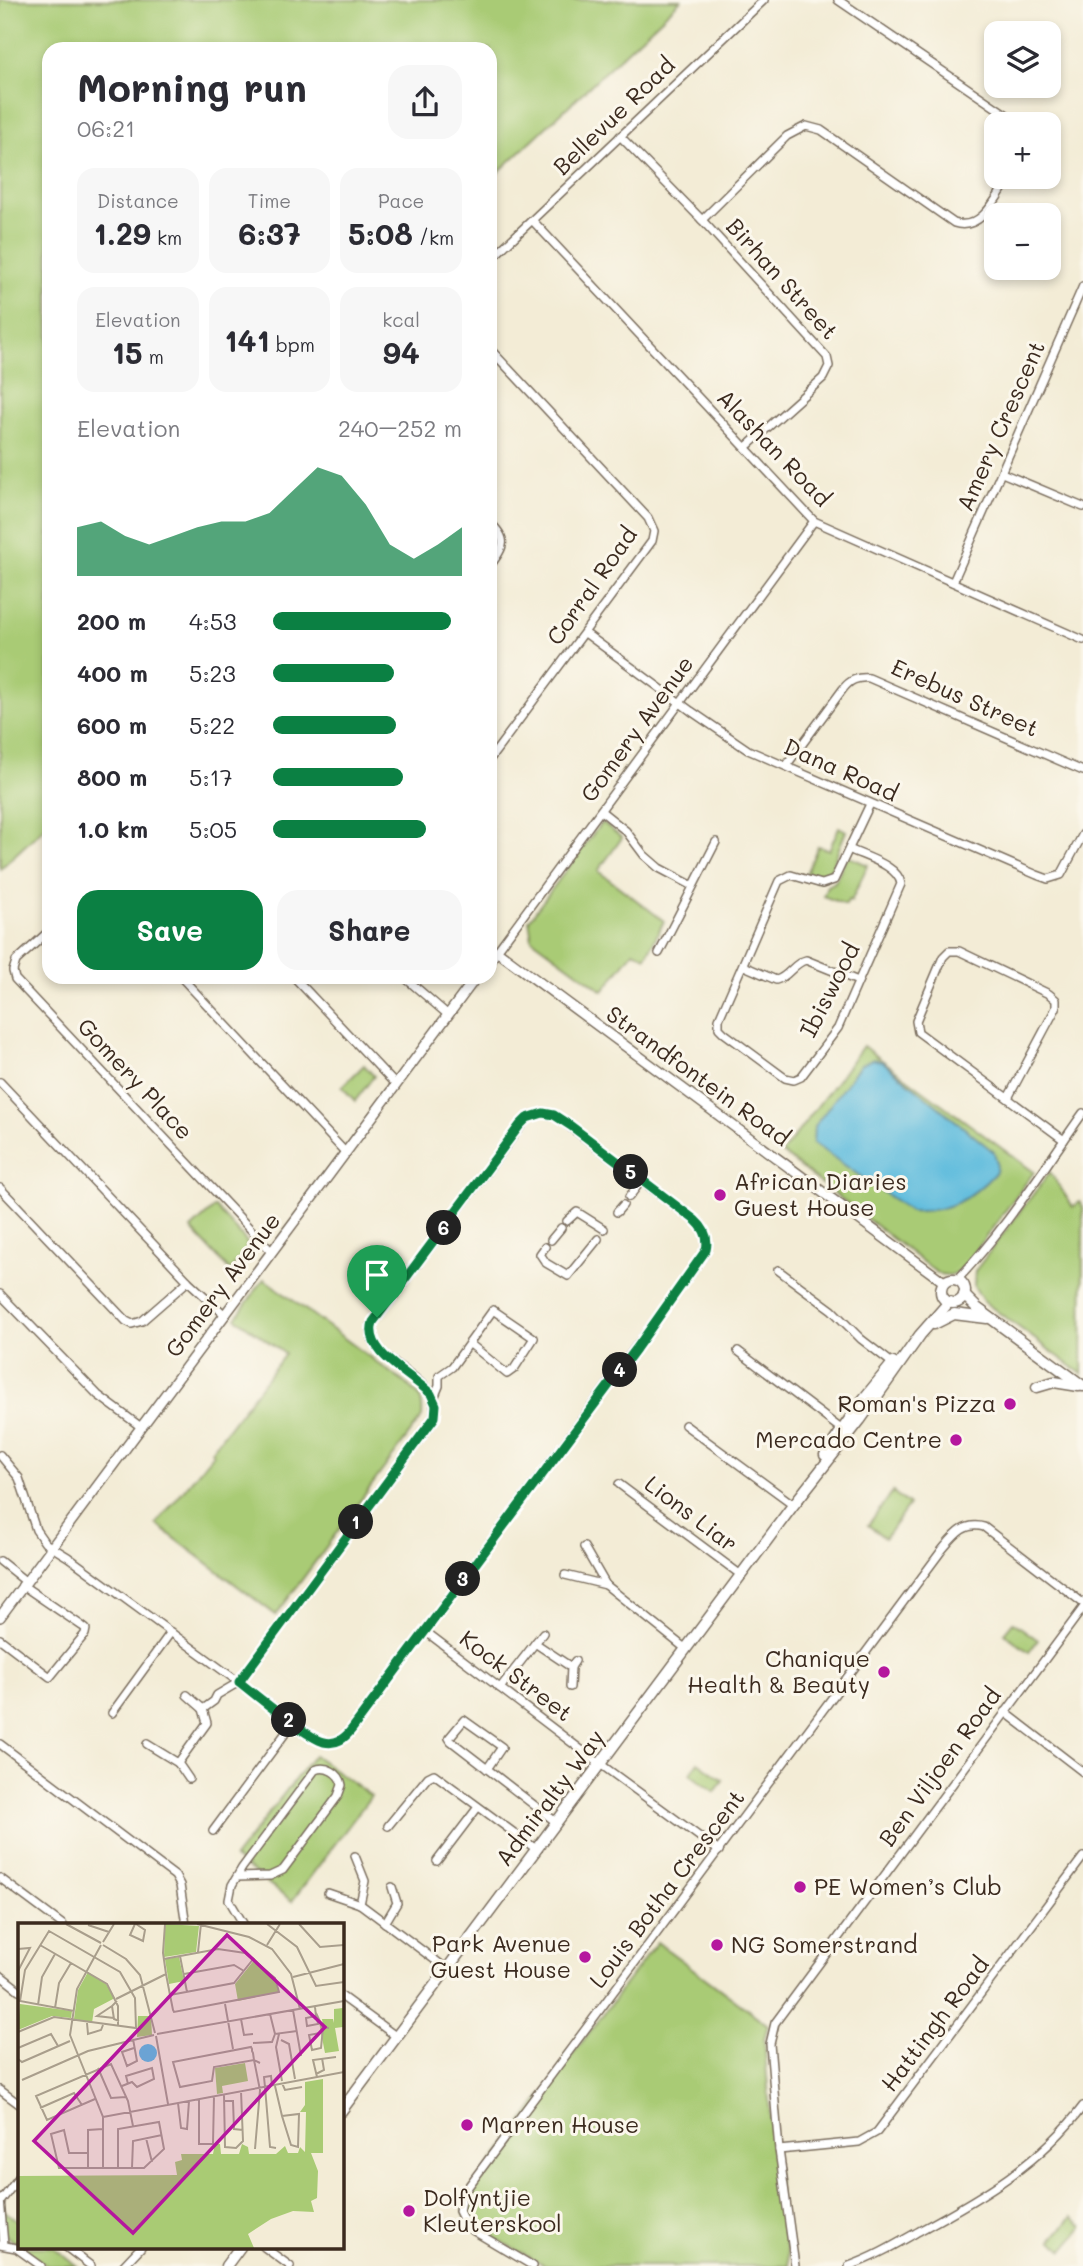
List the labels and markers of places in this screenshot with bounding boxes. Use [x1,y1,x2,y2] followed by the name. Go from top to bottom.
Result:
[614,1154,648,1190] pin: 5
[734,1166,907,1222] place label: African Diaries Guest House
[712,1187,728,1203] marker: African Diaries Guest House
[426,1210,462,1246] pin: 6
[347,1245,407,1317] pin
[602,1352,638,1388] pin: 4
[838,1388,996,1418] place label: Roman's Pizza
[1002,1396,1018,1412] marker: Roman's Pizza
[755,1424,942,1454] place label: Mercado Centre
[948,1432,964,1448] marker: Mercado Centre
[338,1504,374,1540] pin: 1
[446,1562,480,1596] pin: 3
[687,1643,870,1699] place label: Chanique Health & Beauty
[876,1664,892,1680] marker: Chanique Health & Beauty
[272,1702,306,1738] pin: 2
[814,1871,1002,1901] place label: PE Women’s Club
[792,1879,808,1895] marker: PE Women’s Club
[430,1928,571,1984] place label: Park Avenue Guest House
[731,1929,918,1959] place label: NG Somerstrand
[709,1937,725,1953] marker: NG Somerstrand
[577,1949,593,1965] marker: Park Avenue Guest House
[481,2109,639,2139] place label: Marren House
[459,2117,475,2133] marker: Marren House
[423,2182,562,2238] place label: Dolfyntjie Kleuterskool
[401,2203,417,2219] marker: Dolfyntjie Kleuterskool

